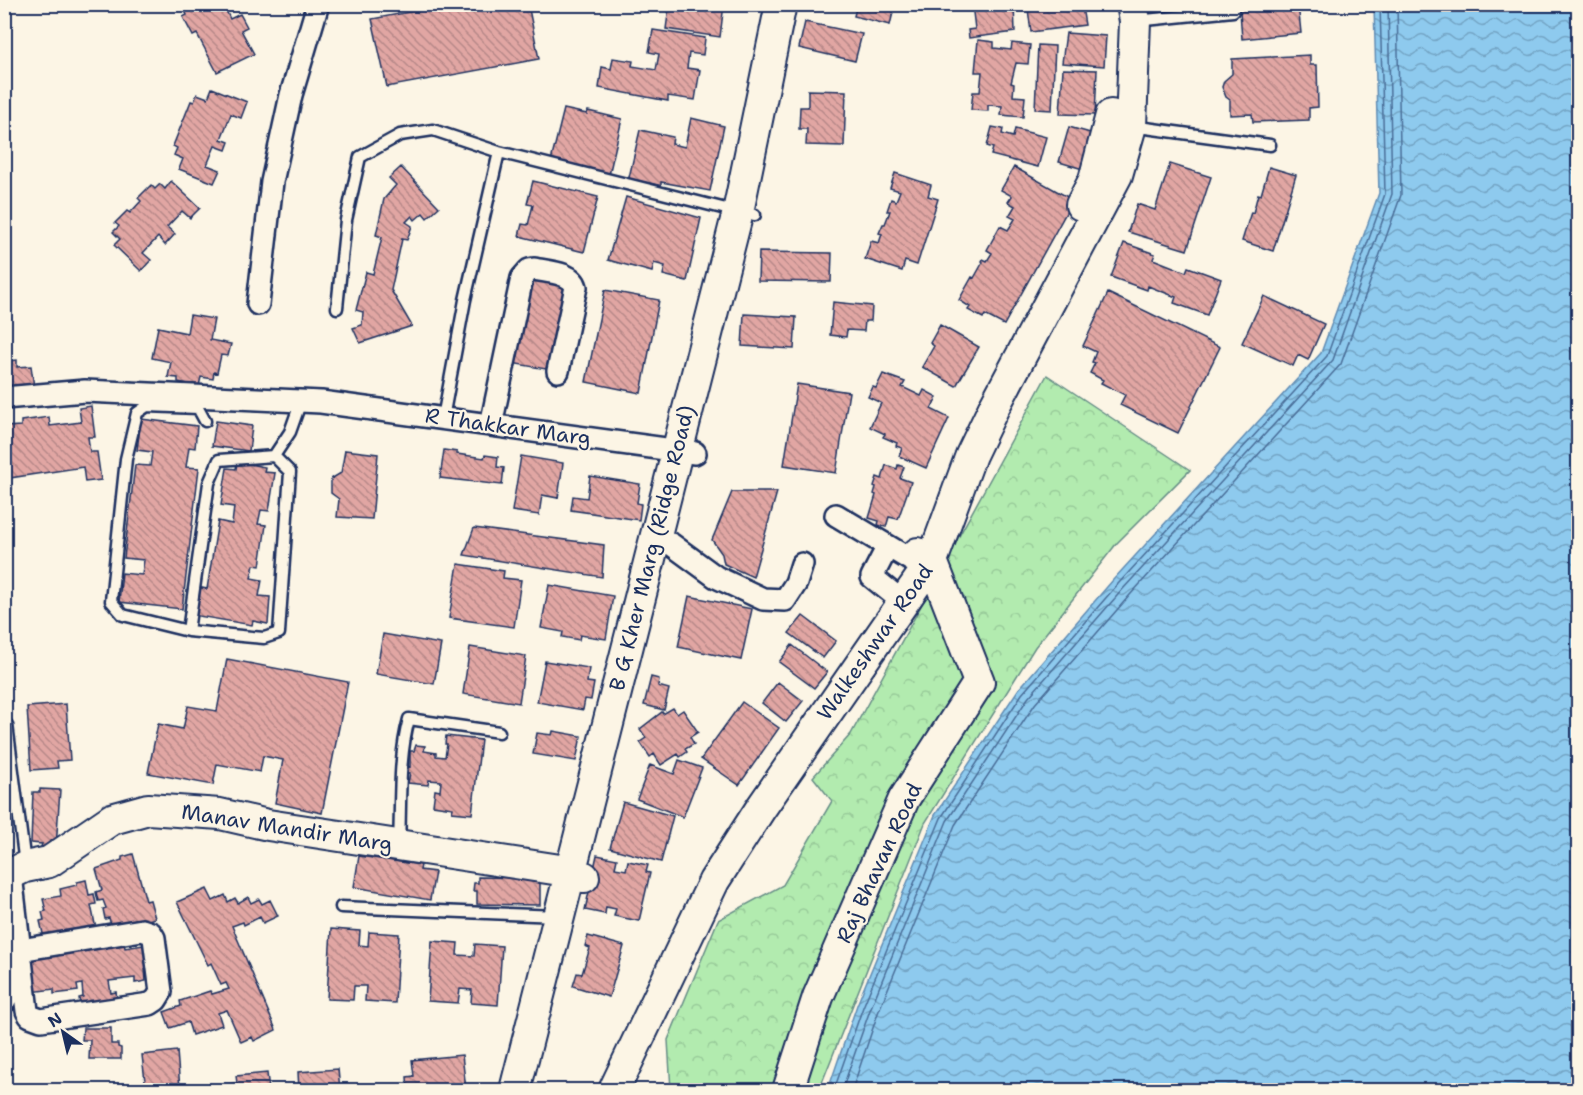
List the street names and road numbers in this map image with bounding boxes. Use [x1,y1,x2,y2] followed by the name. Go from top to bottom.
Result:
[423,402,593,452] street label: R Thakkar Marg
[603,402,701,694] street label: B G Kher Marg (Ridge Road)
[811,558,939,726] street label: Walkeshwar Road
[830,778,928,948] street label: Raj Bhavan Road
[179,797,395,859] street label: Manav Mandir Marg

